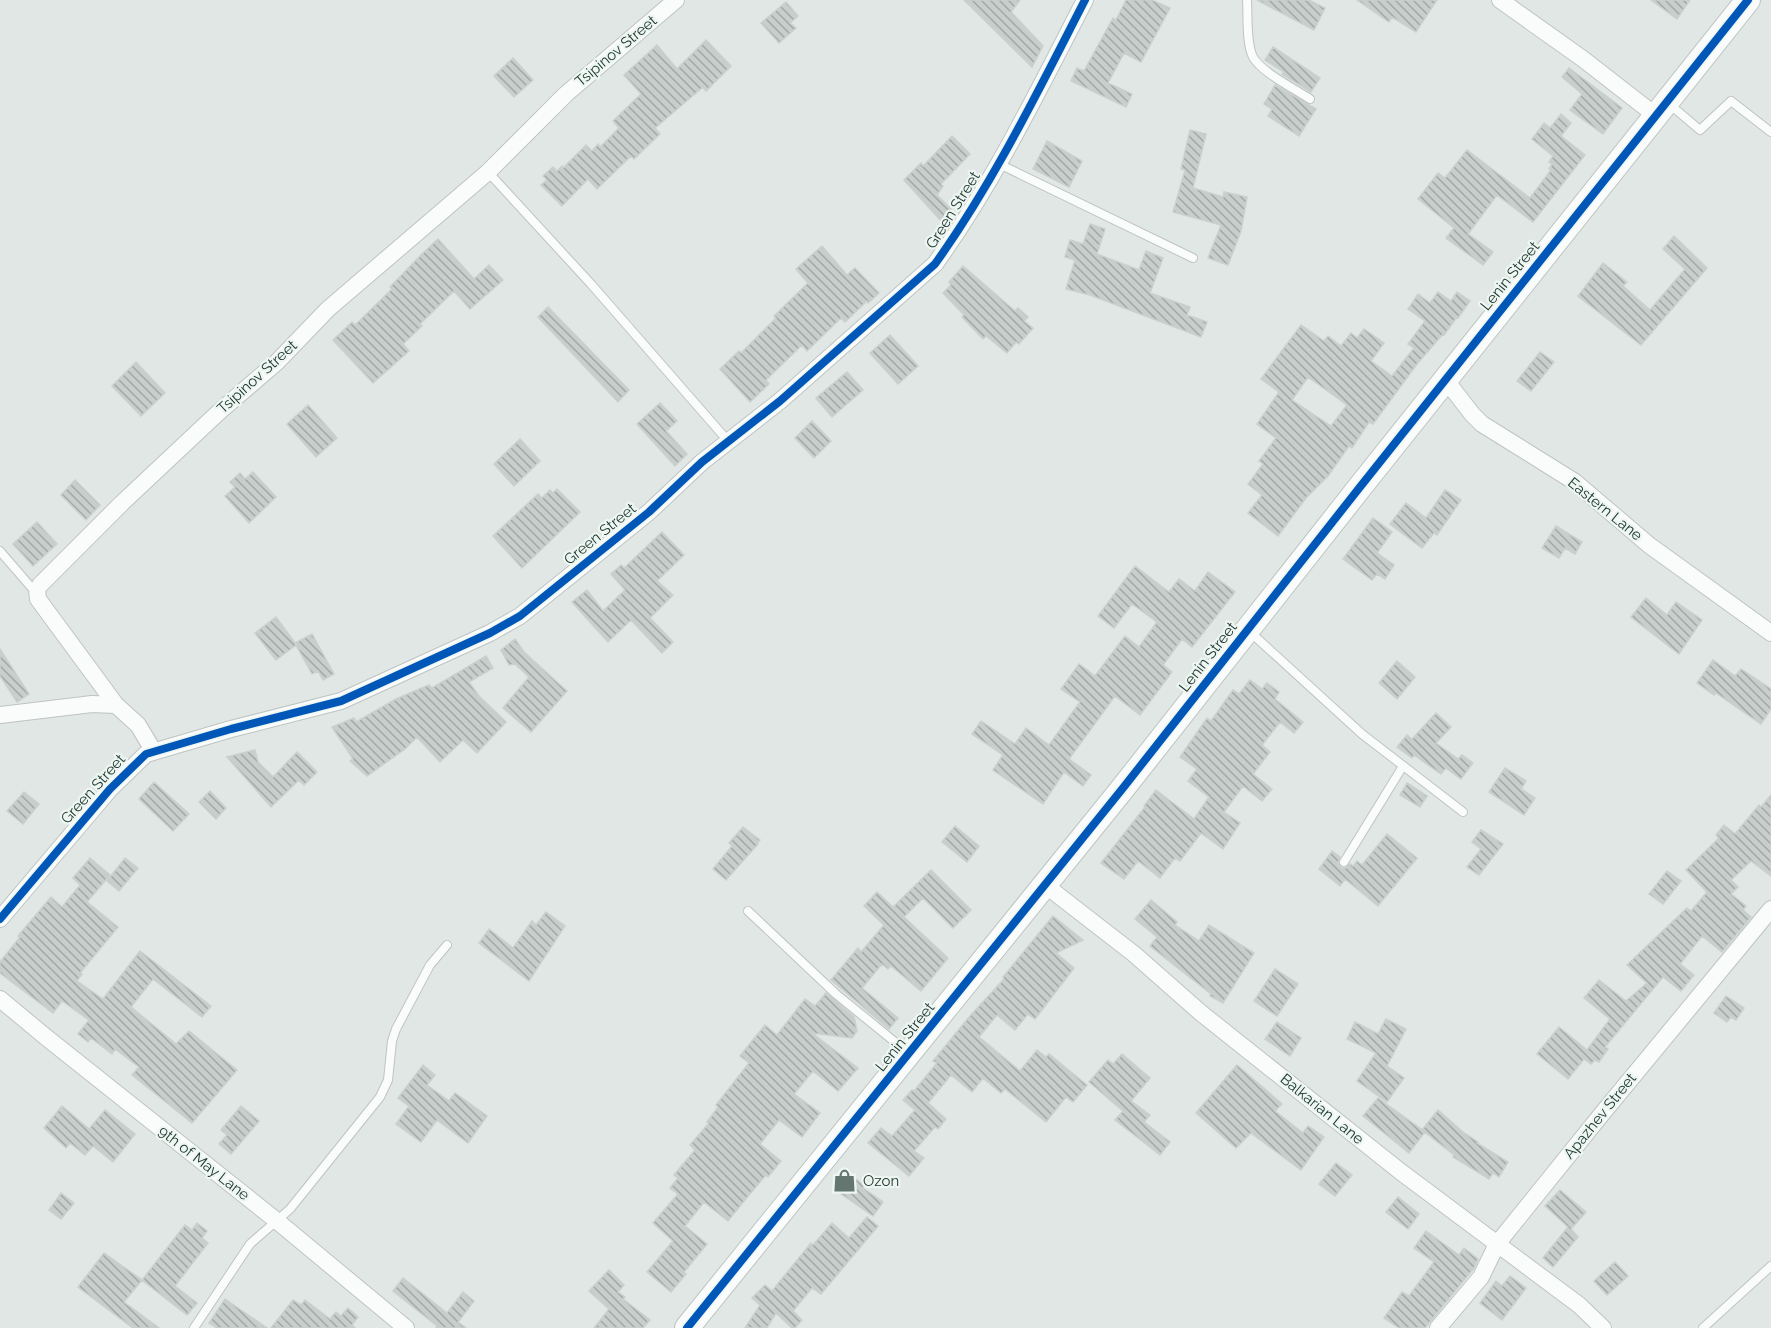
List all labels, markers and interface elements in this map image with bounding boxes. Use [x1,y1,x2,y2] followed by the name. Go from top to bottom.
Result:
[572,12,660,90] street label: Tsipinov Street
[922,168,984,252] street label: Green Street
[1477,238,1543,314] street label: Lenin Street
[213,337,301,417] street label: Tsipinov Street
[1564,474,1646,545] street label: Eastern Lane
[560,499,640,569] street label: Green Street
[1175,619,1241,695] street label: Lenin Street
[57,750,129,828] street label: Green Street
[872,999,938,1075] street label: Lenin Street
[1560,1069,1640,1163] street label: Apazhev Street
[1277,1070,1367,1148] street label: Balkarian Lane
[155,1122,253,1204] street label: 9th of May Lane
[832,1168,858,1194] shop icon: Ozon
[863,1172,899,1190] place label: Ozon

